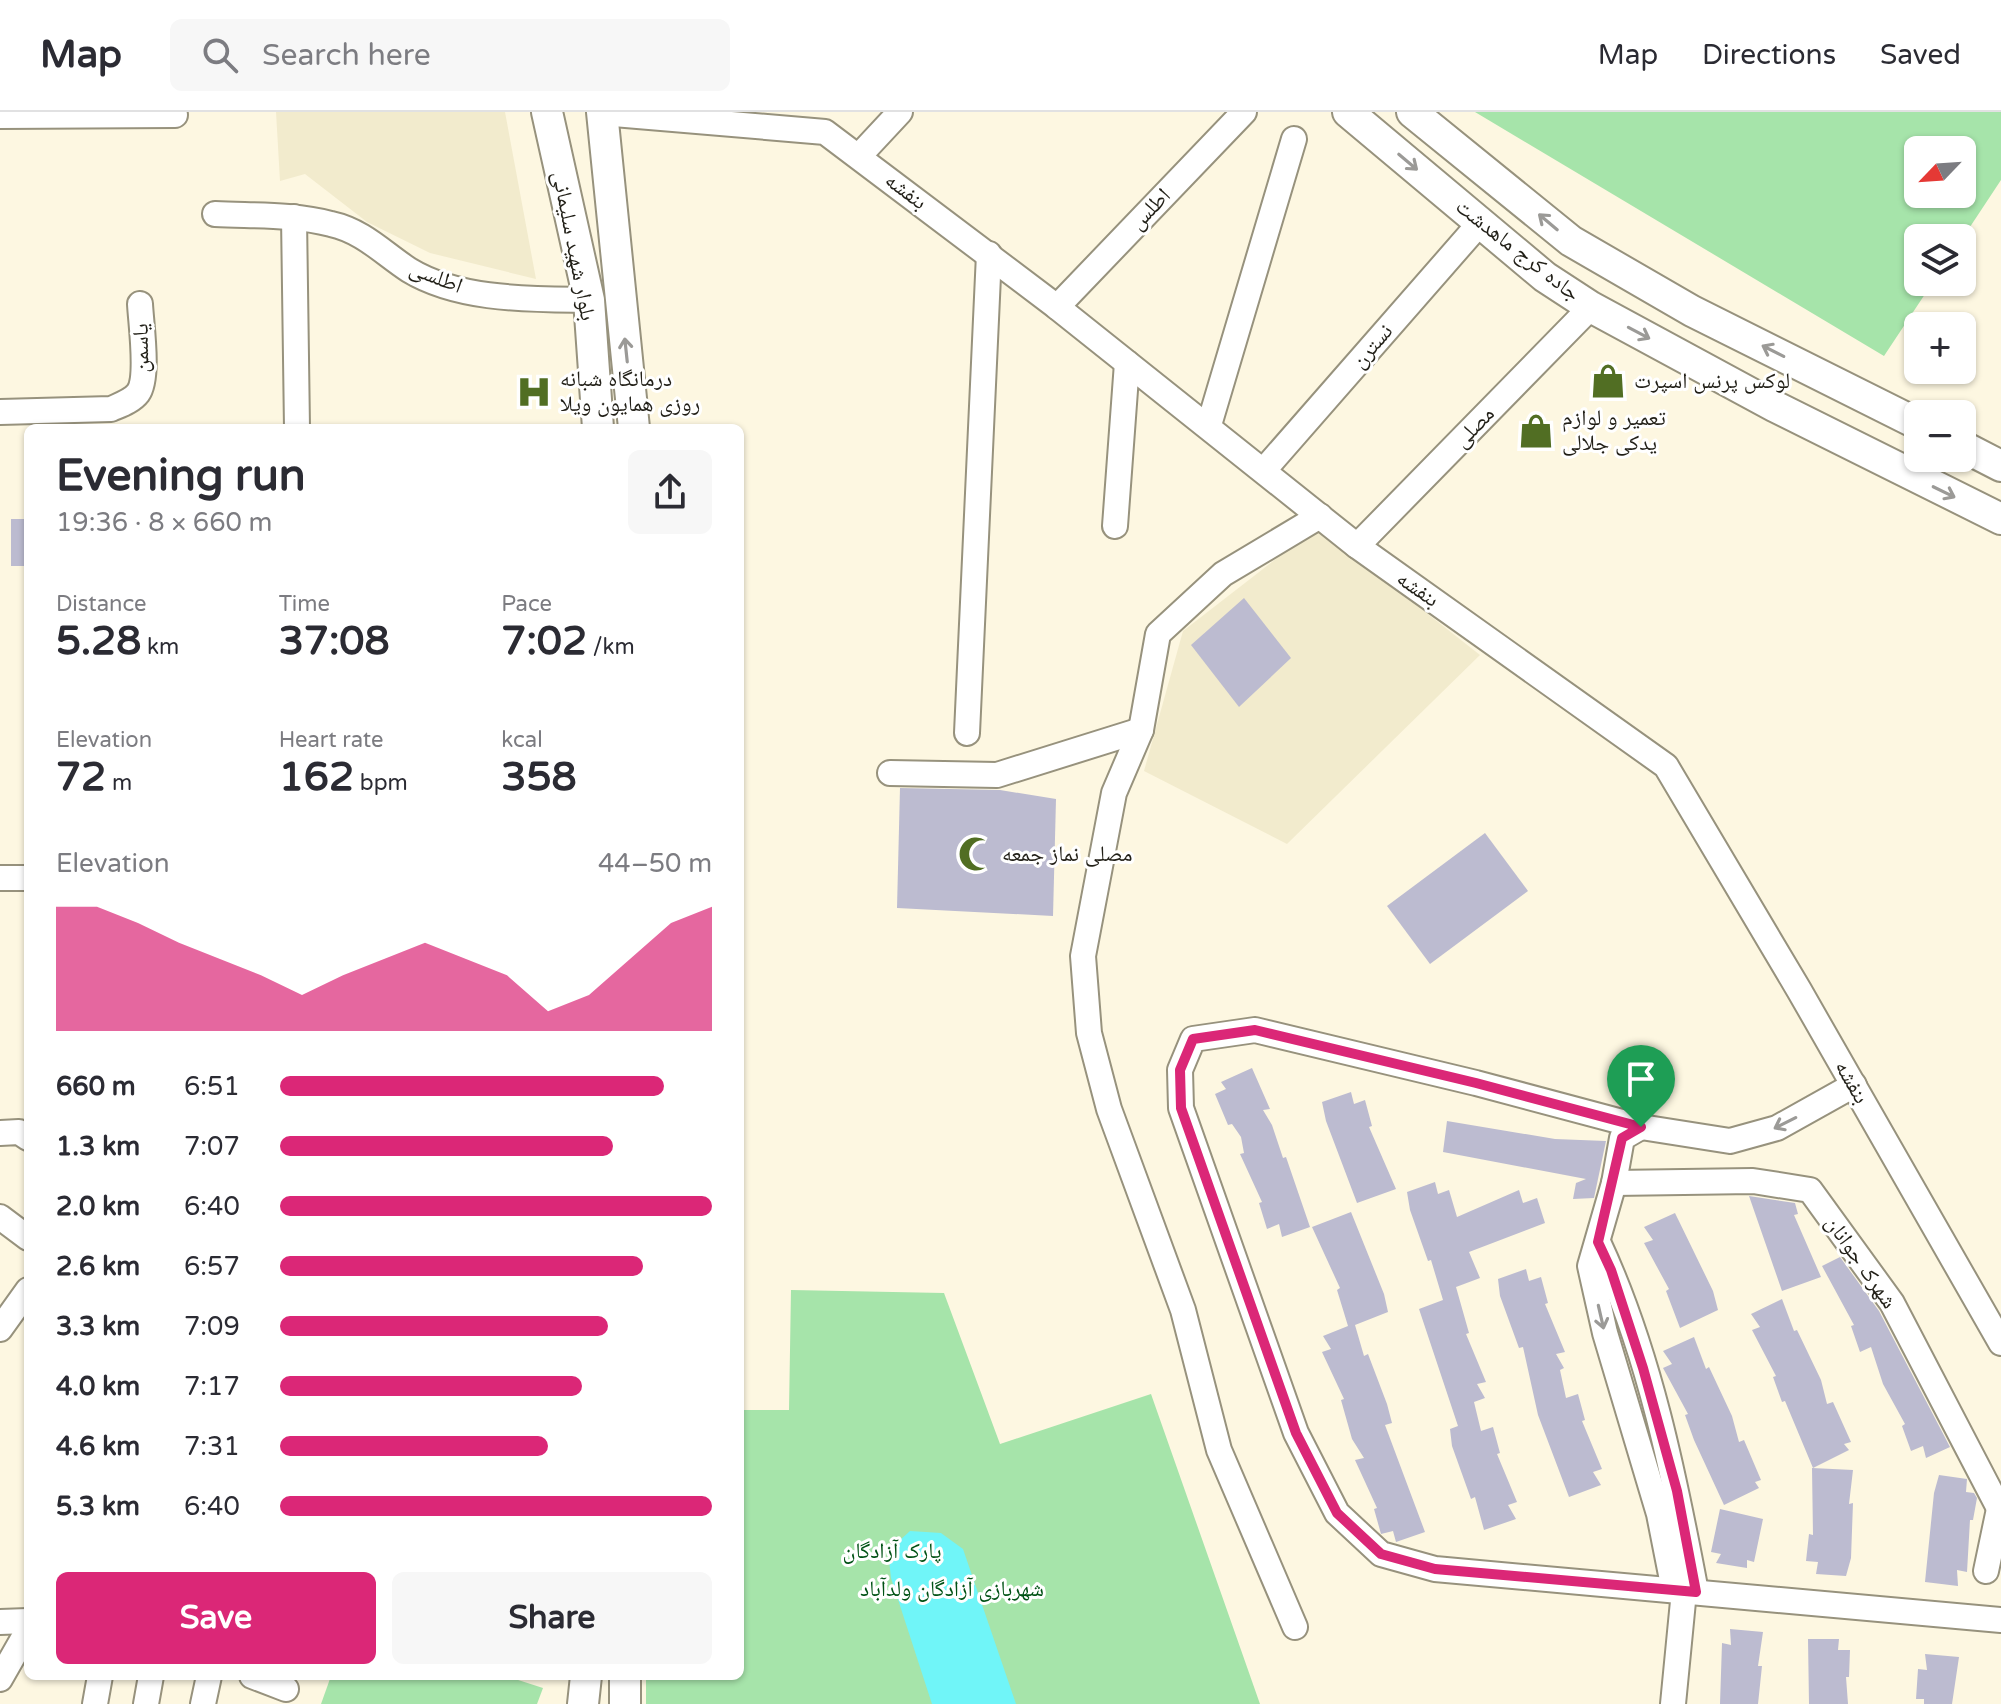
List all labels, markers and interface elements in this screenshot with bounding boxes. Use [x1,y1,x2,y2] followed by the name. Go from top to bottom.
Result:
[170,19,730,91] search box
[40,32,122,78] text: Map
[198,33,242,77] icon: search
[262,37,431,74] text: Search here
[1598,38,1658,72] text: Map
[1702,38,1836,72] text: Directions
[1880,38,1961,72] text: Saved
[1904,136,1976,208] north arrow
[1904,136,1976,472] map controls
[1398,153,1418,171] one-way arrow
[880,167,932,215] street label: بنفشه
[547,169,601,323] street label: بلوار شهید سلیمانی
[1124,183,1176,235] street label: اطلس
[1451,193,1585,307] street label: جاده کرج ماهدشت
[1538,213,1559,231] one-way arrow
[1904,224,1976,296] button: layers
[406,255,466,299] street label: اطلسی
[1904,312,1976,384] button: +
[1346,318,1398,374] street label: نسترن
[128,323,154,373] street label: یاسمن
[1626,326,1650,342] one-way arrow
[618,337,633,364] one-way arrow
[1762,343,1786,358] one-way arrow
[1589,362,1627,400] shop icon: لوکس پرنس اسپرت
[560,366,700,417] place label: درمانگاه شبانه روزی همایون ویلا
[1634,368,1790,394] place label: لوکس پرنس اسپرت
[515,373,553,411] hospital icon: درمانگاه شبانه روزی همایون ویلا
[1904,400,1976,472] button: −
[1448,401,1500,453] street label: مصلی
[1562,405,1666,456] place label: تعمیر و لوازم یدکی جلالی
[1517,412,1555,450] shop icon: تعمیر و لوازم یدکی جلالی
[56,450,305,503] text: Evening run
[628,450,712,534] button: share
[1932,485,1955,500] one-way arrow
[56,507,272,538] text: 19:36 · 8 × 660 m
[1392,565,1444,613] street label: بنفشه
[56,591,147,617] text: Distance
[279,591,330,617] text: Time
[501,591,552,617] text: Pace
[56,617,141,665] text: 5.28
[279,617,390,665] text: 37:08
[501,617,587,665] text: 7:02
[141,634,179,660] text: km
[587,634,635,660] text: /km
[56,727,152,753] text: Elevation
[279,727,384,753] text: Heart rate
[501,727,543,753] text: kcal
[56,753,106,801] text: 72
[279,753,354,801] text: 162
[501,753,577,801] text: 358
[106,770,132,796] text: m
[354,770,408,796] text: bpm
[957,835,995,873] mosque icon: مصلی نماز جمعه
[1002,841,1132,867] place label: مصلی نماز جمعه
[56,848,170,879] text: Elevation
[598,848,712,879] text: 44–50 m
[1607,1045,1675,1127] pin
[1829,1056,1875,1108] street label: بنفشه
[1619,1057,1663,1101] icon: arrive
[56,1071,136,1102] text: 660 m
[184,1071,240,1102] text: 6:51
[1774,1116,1798,1131] one-way arrow
[56,1131,140,1162] text: 1.3 km
[184,1131,240,1162] text: 7:07
[56,1191,140,1222] text: 2.0 km
[184,1191,240,1222] text: 6:40
[1820,1211,1902,1313] street label: شهرک جوانان
[56,1251,140,1282] text: 2.6 km
[184,1251,240,1282] text: 6:57
[1594,1304,1609,1330] one-way arrow
[56,1311,140,1342] text: 3.3 km
[184,1311,240,1342] text: 7:09
[56,1371,140,1402] text: 4.0 km
[184,1371,240,1402] text: 7:17
[56,1431,140,1462] text: 4.6 km
[184,1431,240,1462] text: 7:31
[56,1491,140,1522] text: 5.3 km
[184,1491,240,1522] text: 6:40
[843,1538,941,1564] park label: پارک آزادگان
[56,1572,376,1664] button: Save
[392,1572,712,1664] button: Share
[860,1576,1044,1602] park label: شهربازی آزادگان ولدآباد

